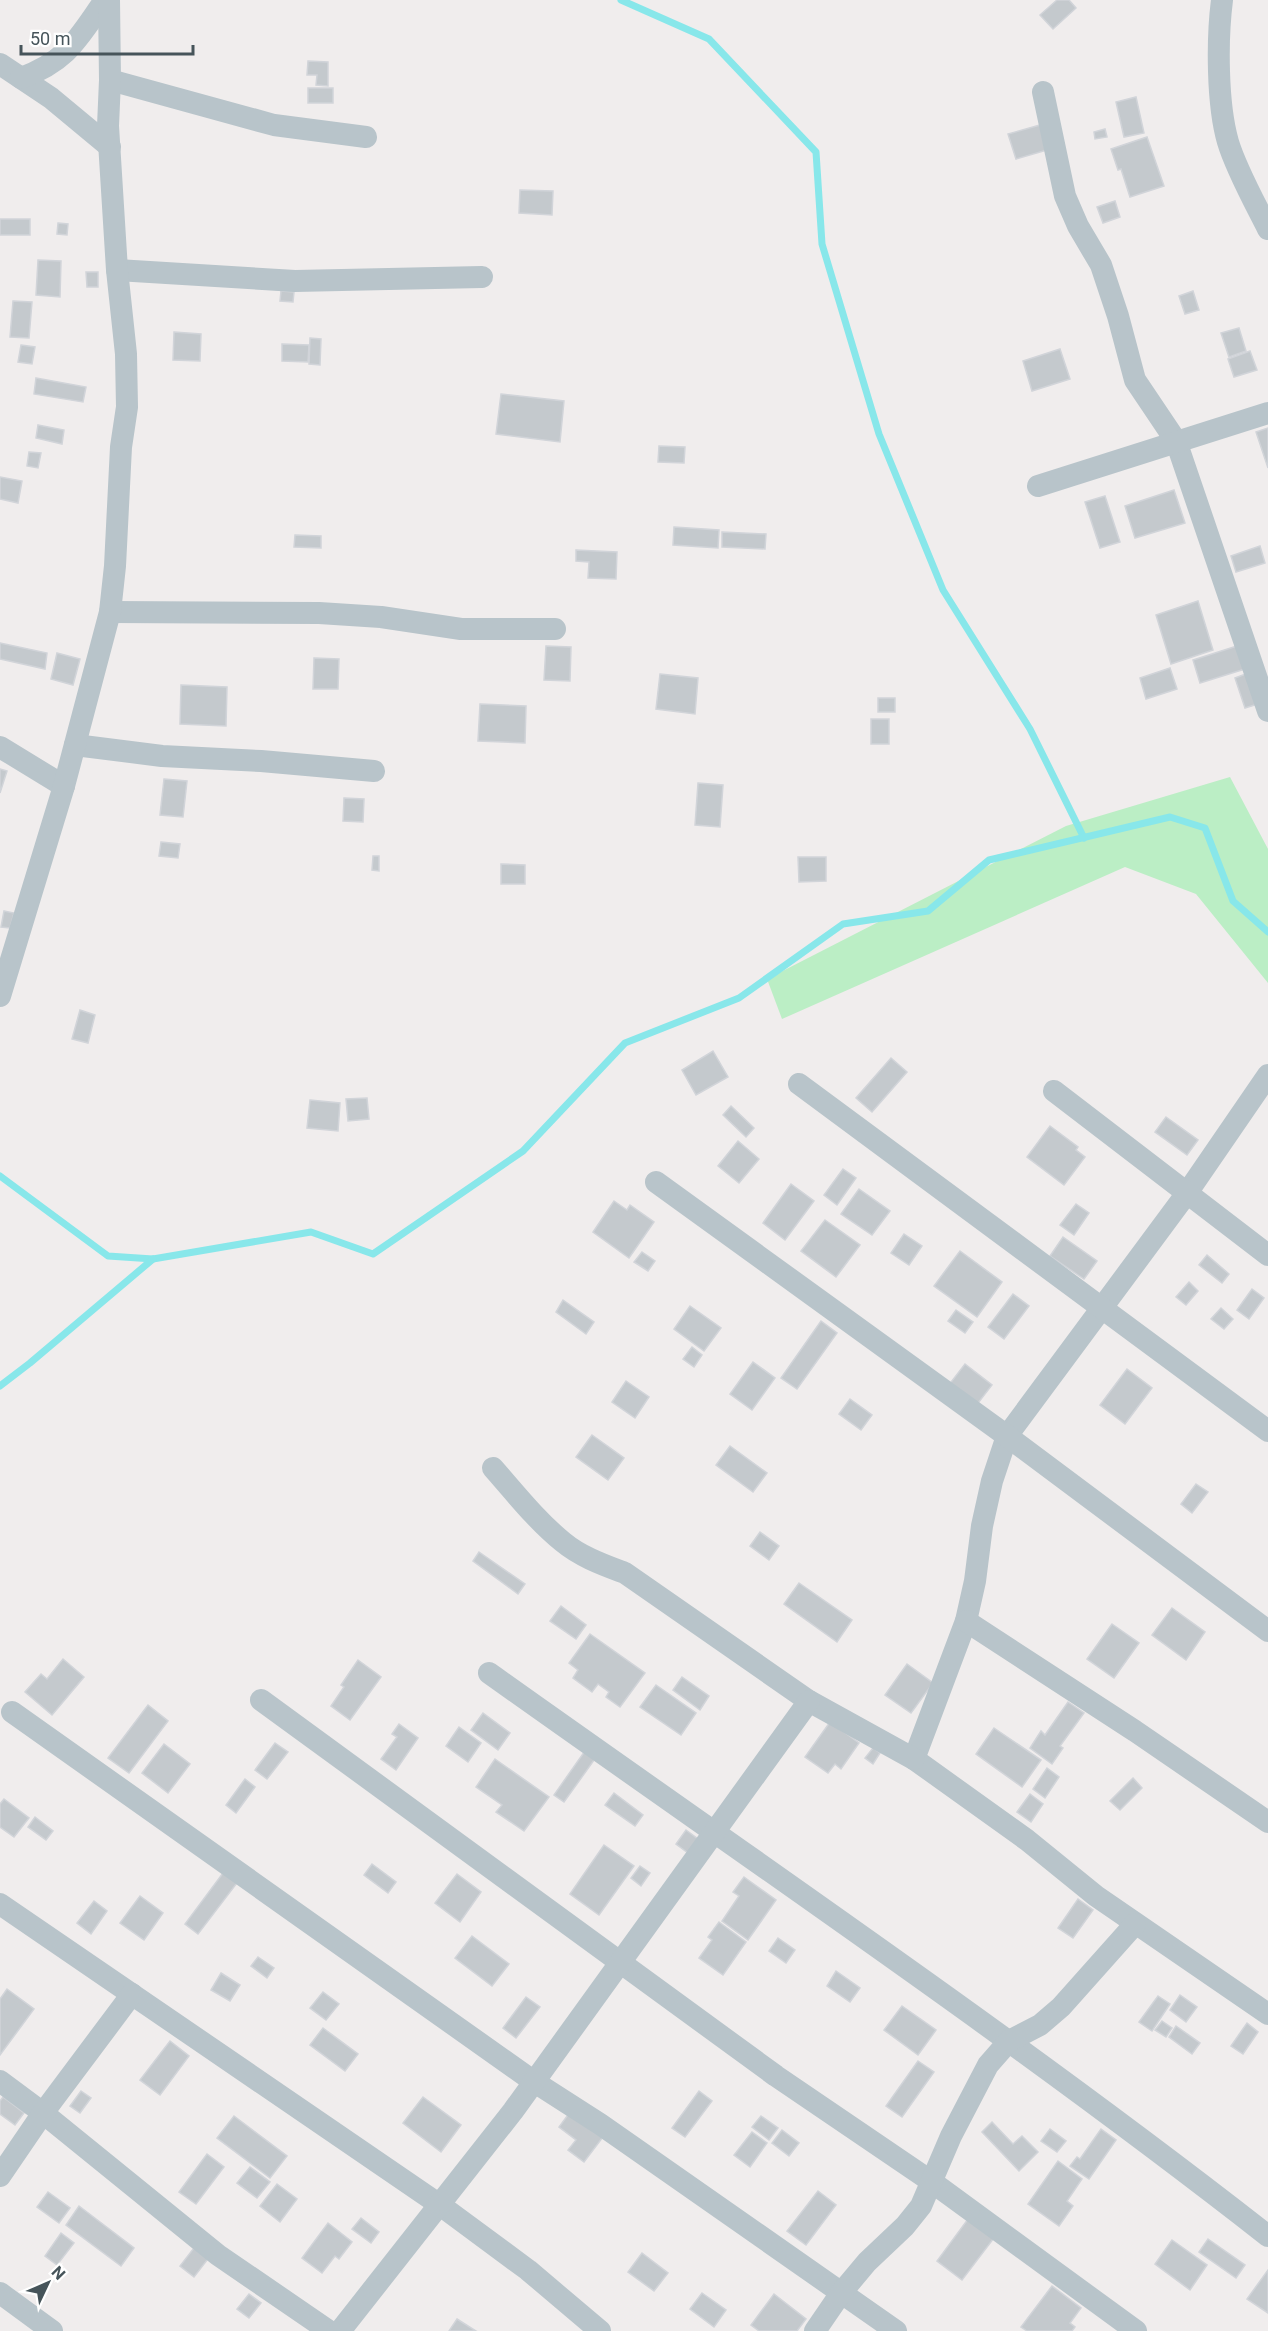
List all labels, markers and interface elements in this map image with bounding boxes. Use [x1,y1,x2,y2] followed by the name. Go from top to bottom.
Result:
[21,18,194,56] scale bar
[30,28,70,49] text: 50 m
[18,2253,78,2313] north arrow
[48,2262,69,2284] text: N

